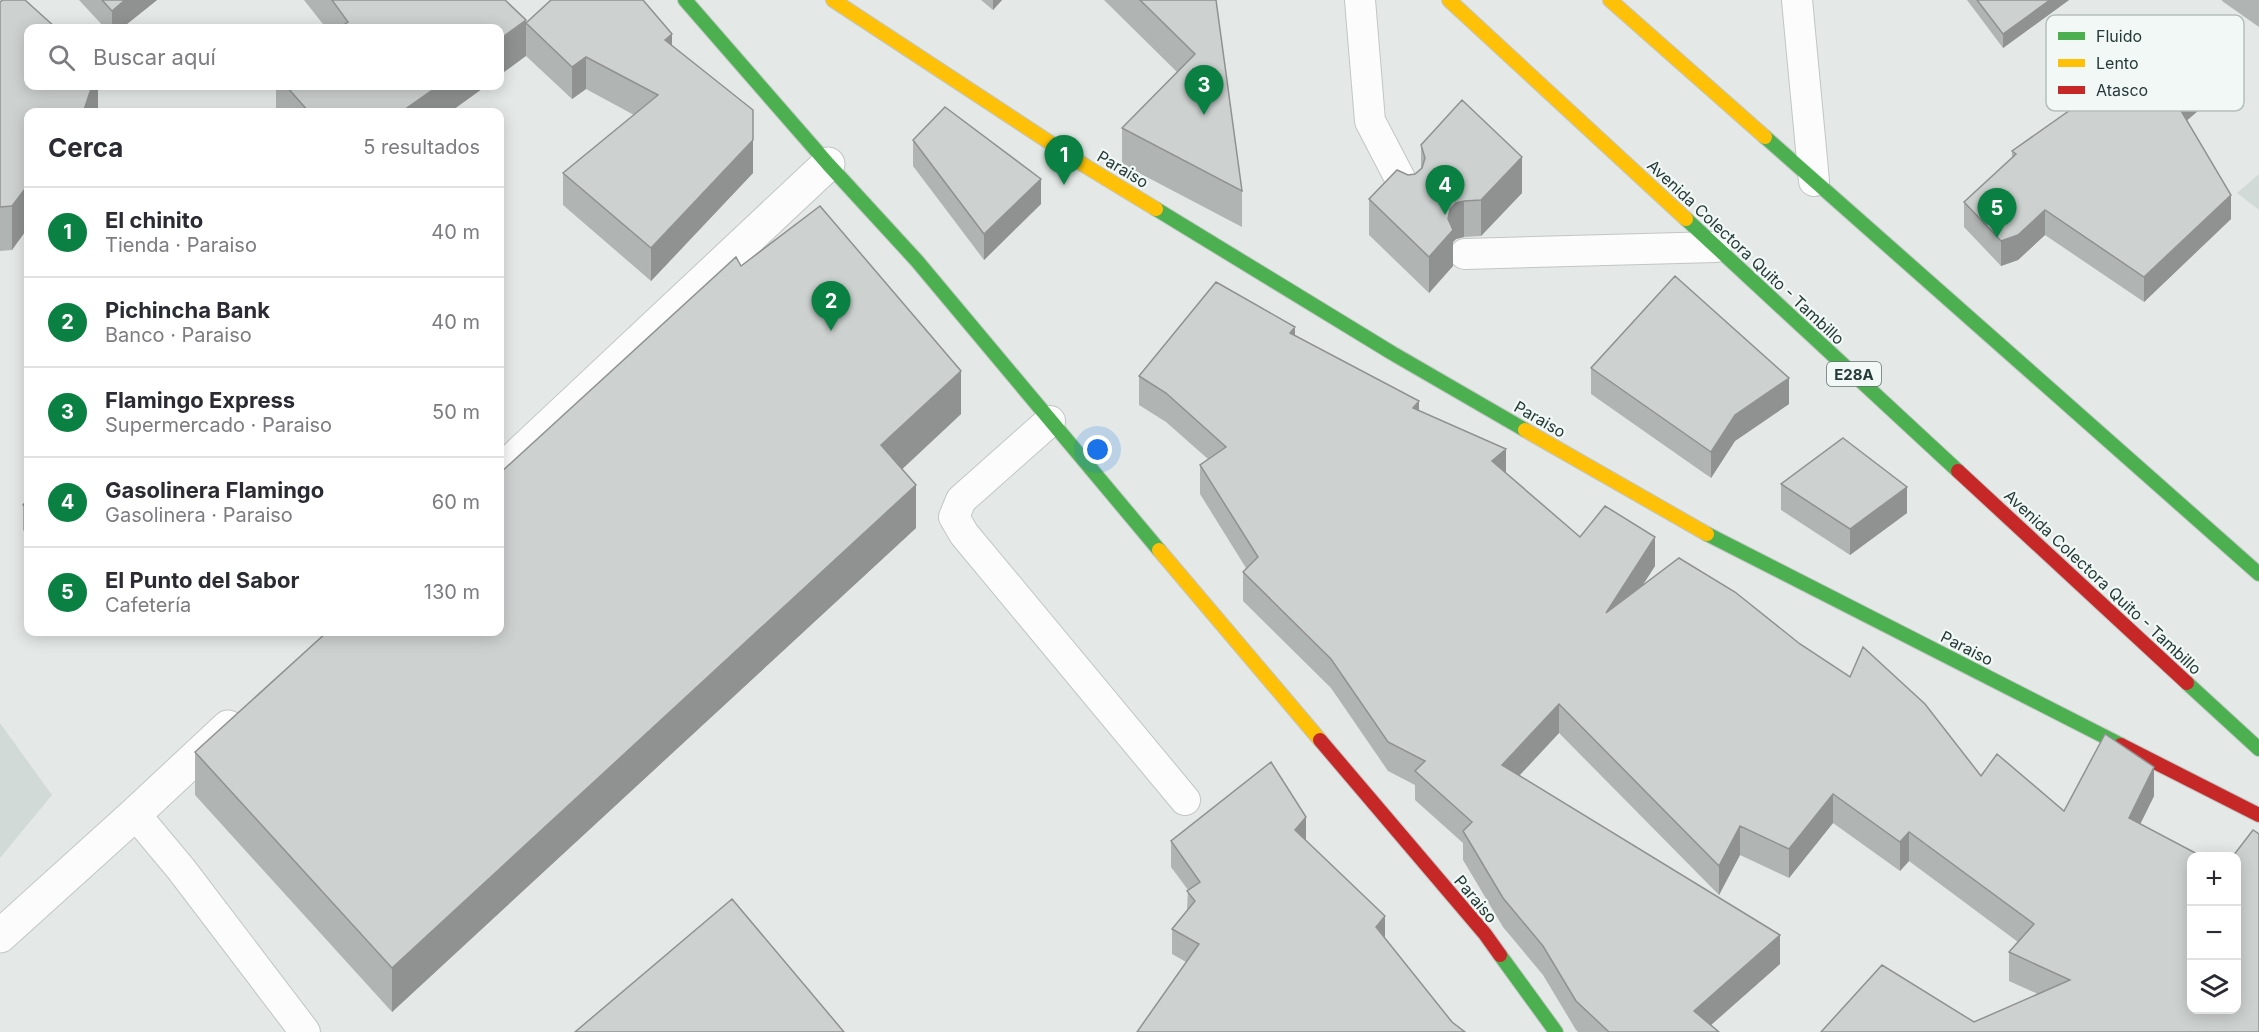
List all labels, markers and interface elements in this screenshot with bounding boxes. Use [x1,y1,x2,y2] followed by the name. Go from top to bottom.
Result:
[2046,15,2244,111] legend
[24,24,504,90] search box
[2096,26,2142,46] text: Fluido
[45,41,78,74] icon: search
[93,44,216,70] text: Buscar aquí
[2096,53,2139,73] text: Lento
[1184,66,1224,115] pin: 3
[2096,80,2148,100] text: Atasco
[48,132,123,163] text: Cerca
[363,135,480,159] text: 5 resultados
[1044,136,1084,185] pin: 1
[1094,146,1152,192] street label: Paraiso
[1643,155,1849,349] street label: Avenida Colectora Quito - Tambillo
[1426,166,1464,215] pin: 4
[1978,188,2016,238] pin: 5
[105,207,203,233] text: El chinito
[63,220,72,244] text: 1
[431,220,480,244] text: 40 m
[105,233,257,257] text: Tienda · Paraiso
[812,282,850,331] pin: 2
[105,297,270,323] text: Pichincha Bank
[61,310,74,334] text: 2
[431,310,480,334] text: 40 m
[105,323,252,347] text: Banco · Paraiso
[1827,362,1881,386] road number: E28A
[105,387,295,413] text: Flamingo Express
[1511,396,1569,442] street label: Paraiso
[61,400,74,424] text: 3
[432,400,480,424] text: 50 m
[105,413,332,437] text: Supermercado · Paraiso
[1083,435,1112,464] your location
[105,477,324,503] text: Gasolinera Flamingo
[2000,485,2206,679] street label: Avenida Colectora Quito - Tambillo
[61,490,74,514] text: 4
[432,490,480,514] text: 60 m
[105,503,293,527] text: Gasolinera · Paraiso
[105,567,299,593] text: El Punto del Sabor
[61,580,74,604] text: 5
[424,580,480,604] text: 130 m
[105,593,191,617] text: Cafetería
[1937,626,1997,670] street label: Paraiso
[2187,852,2241,1014] map controls
[2187,852,2241,906] button: +
[1450,871,1502,927] street label: Paraiso
[2187,906,2241,960] button: −
[2187,960,2241,1014] button: layers

